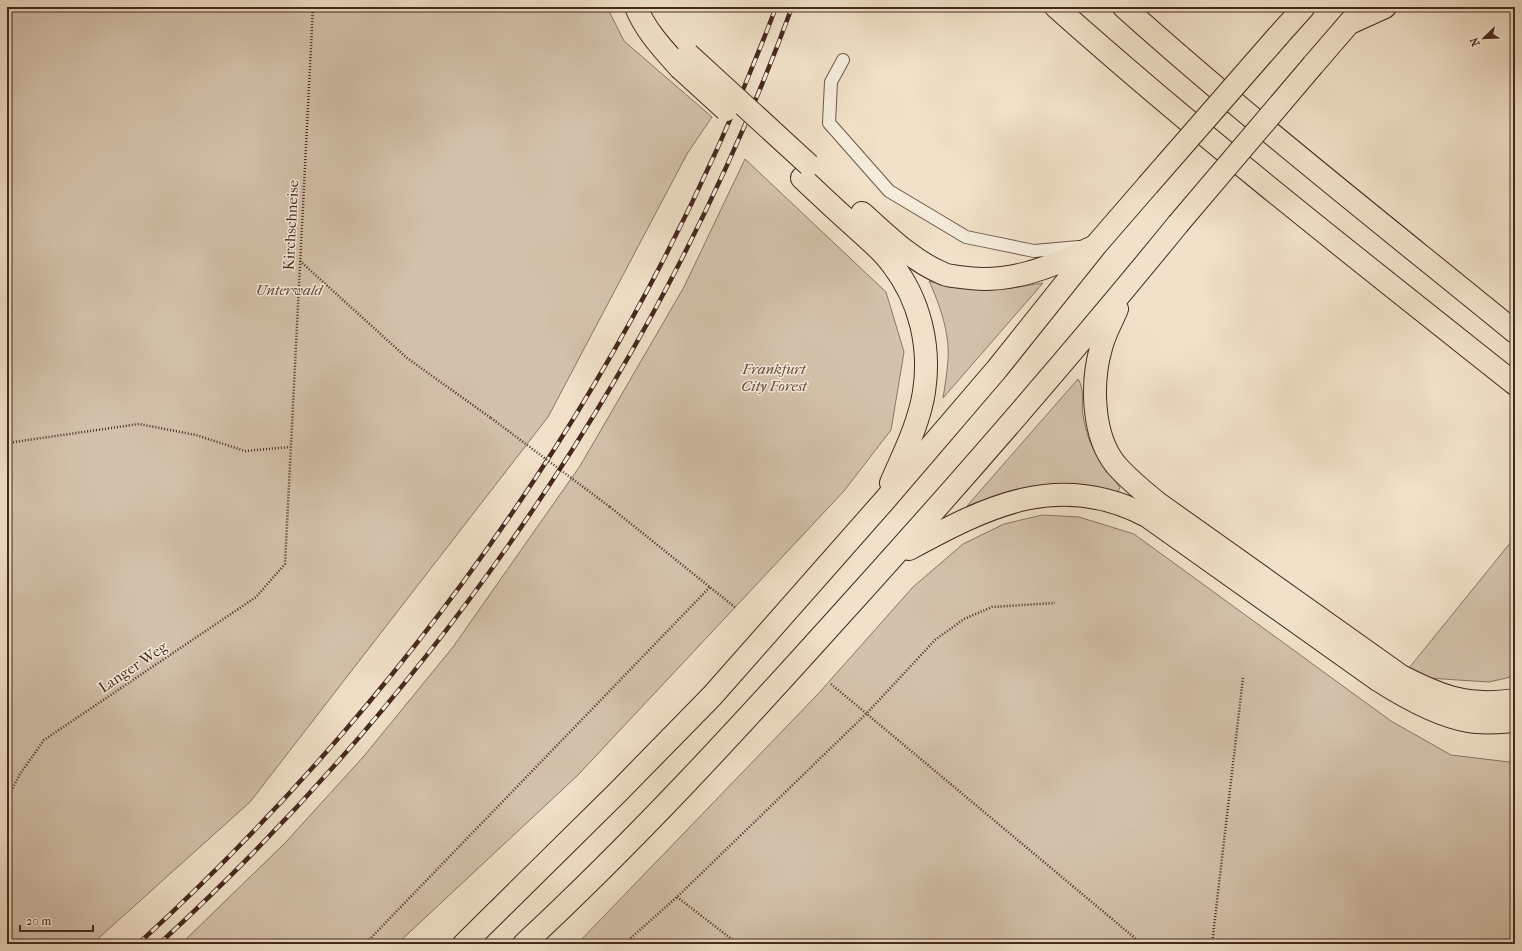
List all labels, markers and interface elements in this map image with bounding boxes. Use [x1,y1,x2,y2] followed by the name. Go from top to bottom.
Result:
[1464,18,1504,58] north arrow
[1467,35,1483,48] text: N
[280,179,302,271] street label: Kirchschneise
[256,281,325,299] park label: Unterwald
[741,360,808,395] park label: Frankfurt City Forest
[95,637,172,697] street label: Langer Weg
[20,907,93,933] scale bar
[26,914,51,928] text: 20 m

